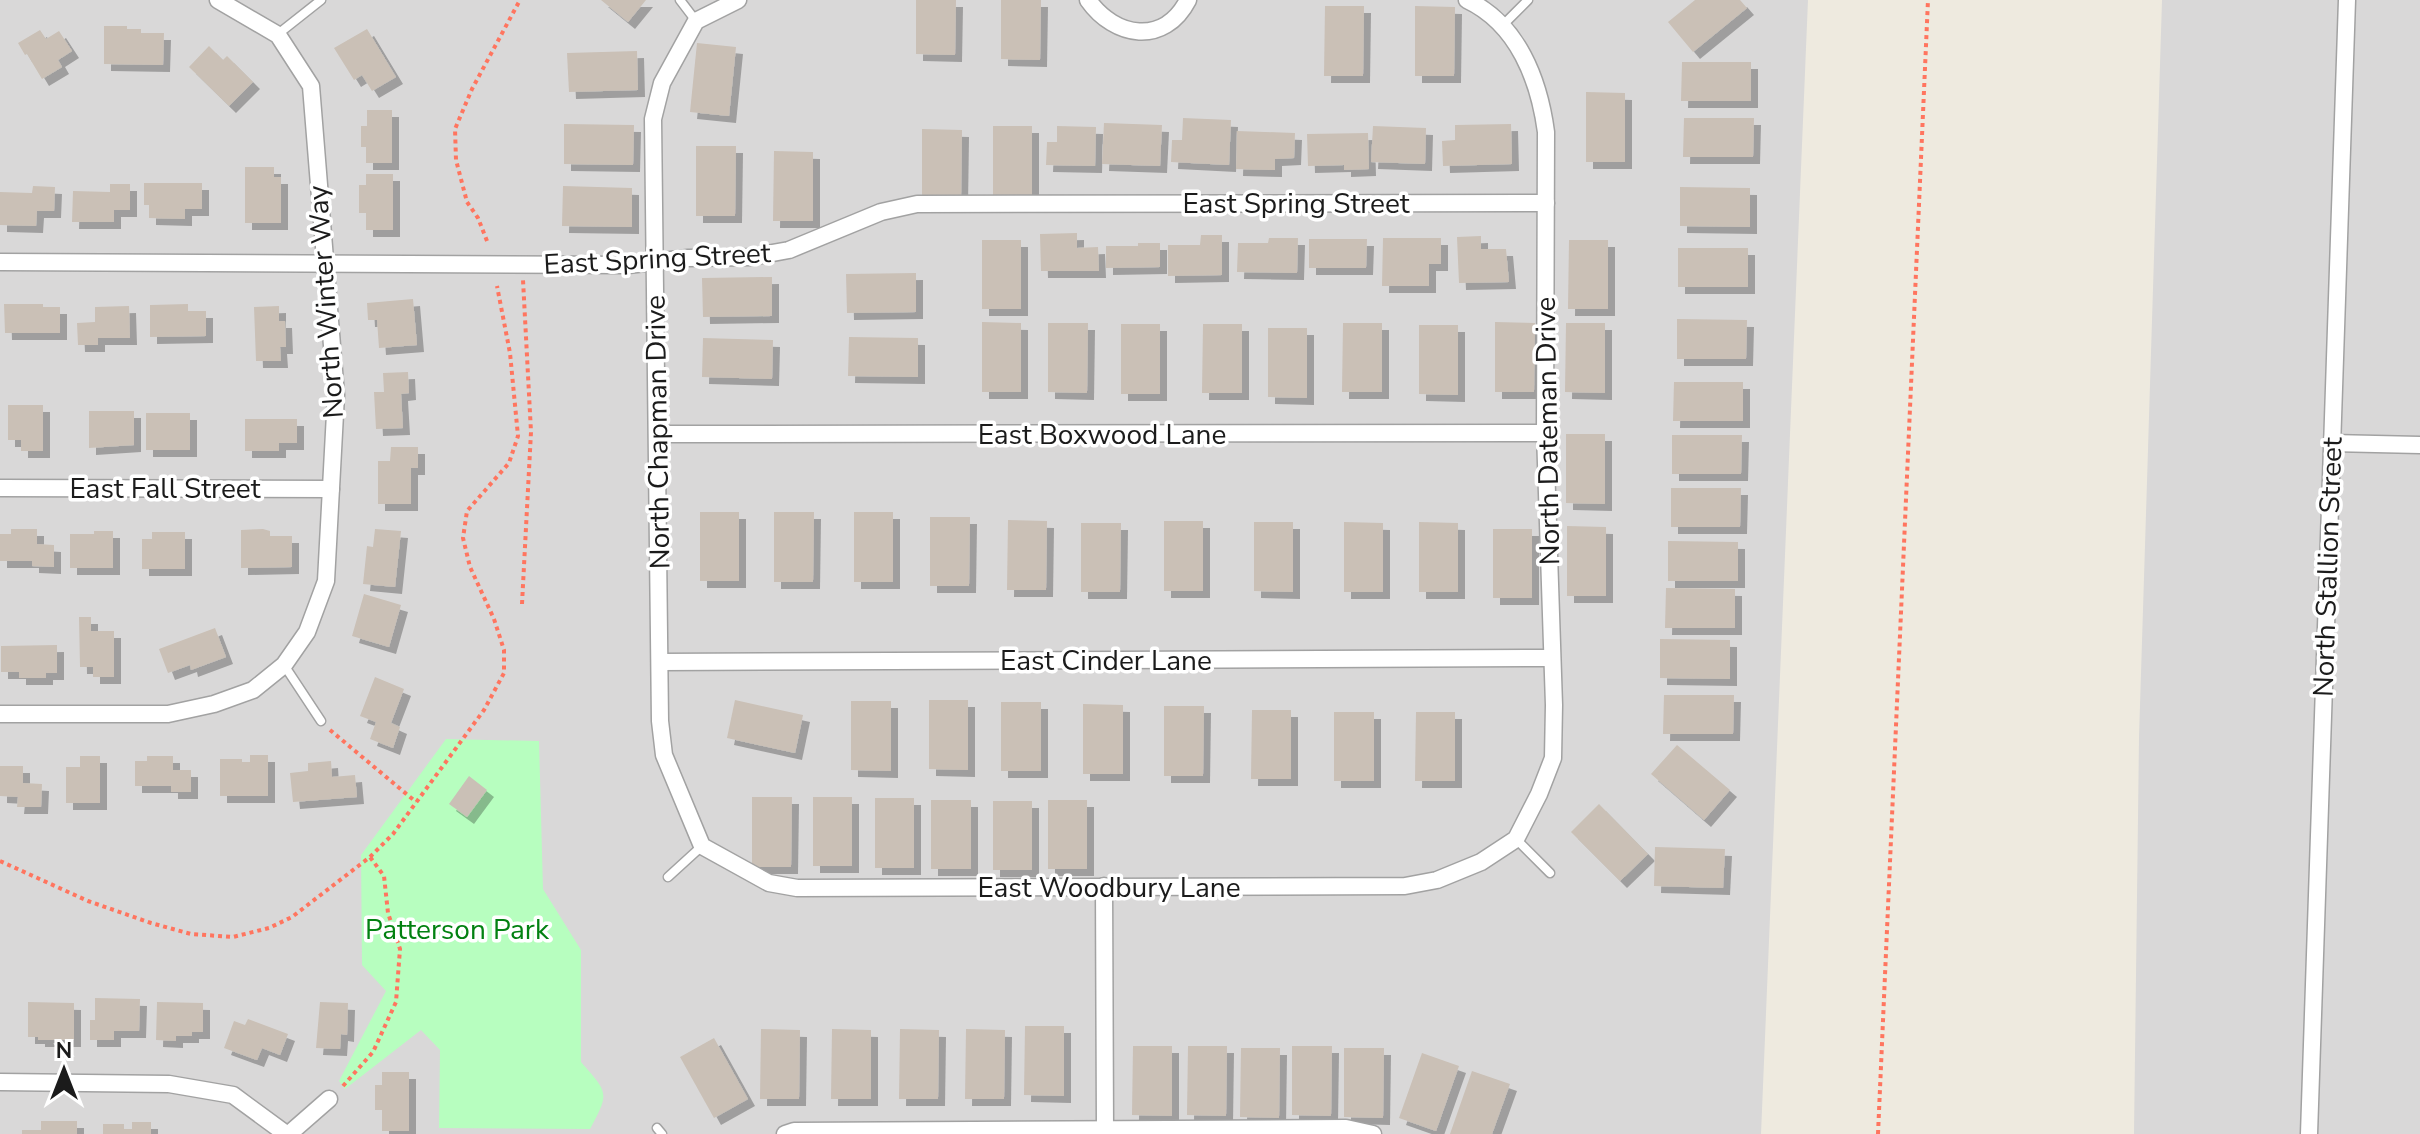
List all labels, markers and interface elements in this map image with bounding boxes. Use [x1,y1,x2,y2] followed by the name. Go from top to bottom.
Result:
[299,184,353,420] street label: North Winter Way
[1182,185,1410,223] street label: East Spring Street
[543,234,772,284] street label: East Spring Street
[637,295,679,569] street label: North Chapman Drive
[1527,296,1569,566] street label: North Dateman Drive
[978,416,1226,454] street label: East Boxwood Lane
[2304,436,2352,698] street label: North Stallion Street
[69,470,261,508] street label: East Fall Street
[1000,642,1212,680] street label: East Cinder Lane
[977,869,1241,907] street label: East Woodbury Lane
[365,911,550,949] park label: Patterson Park
[24,1030,104,1110] north arrow
[56,1036,72,1066] text: N

